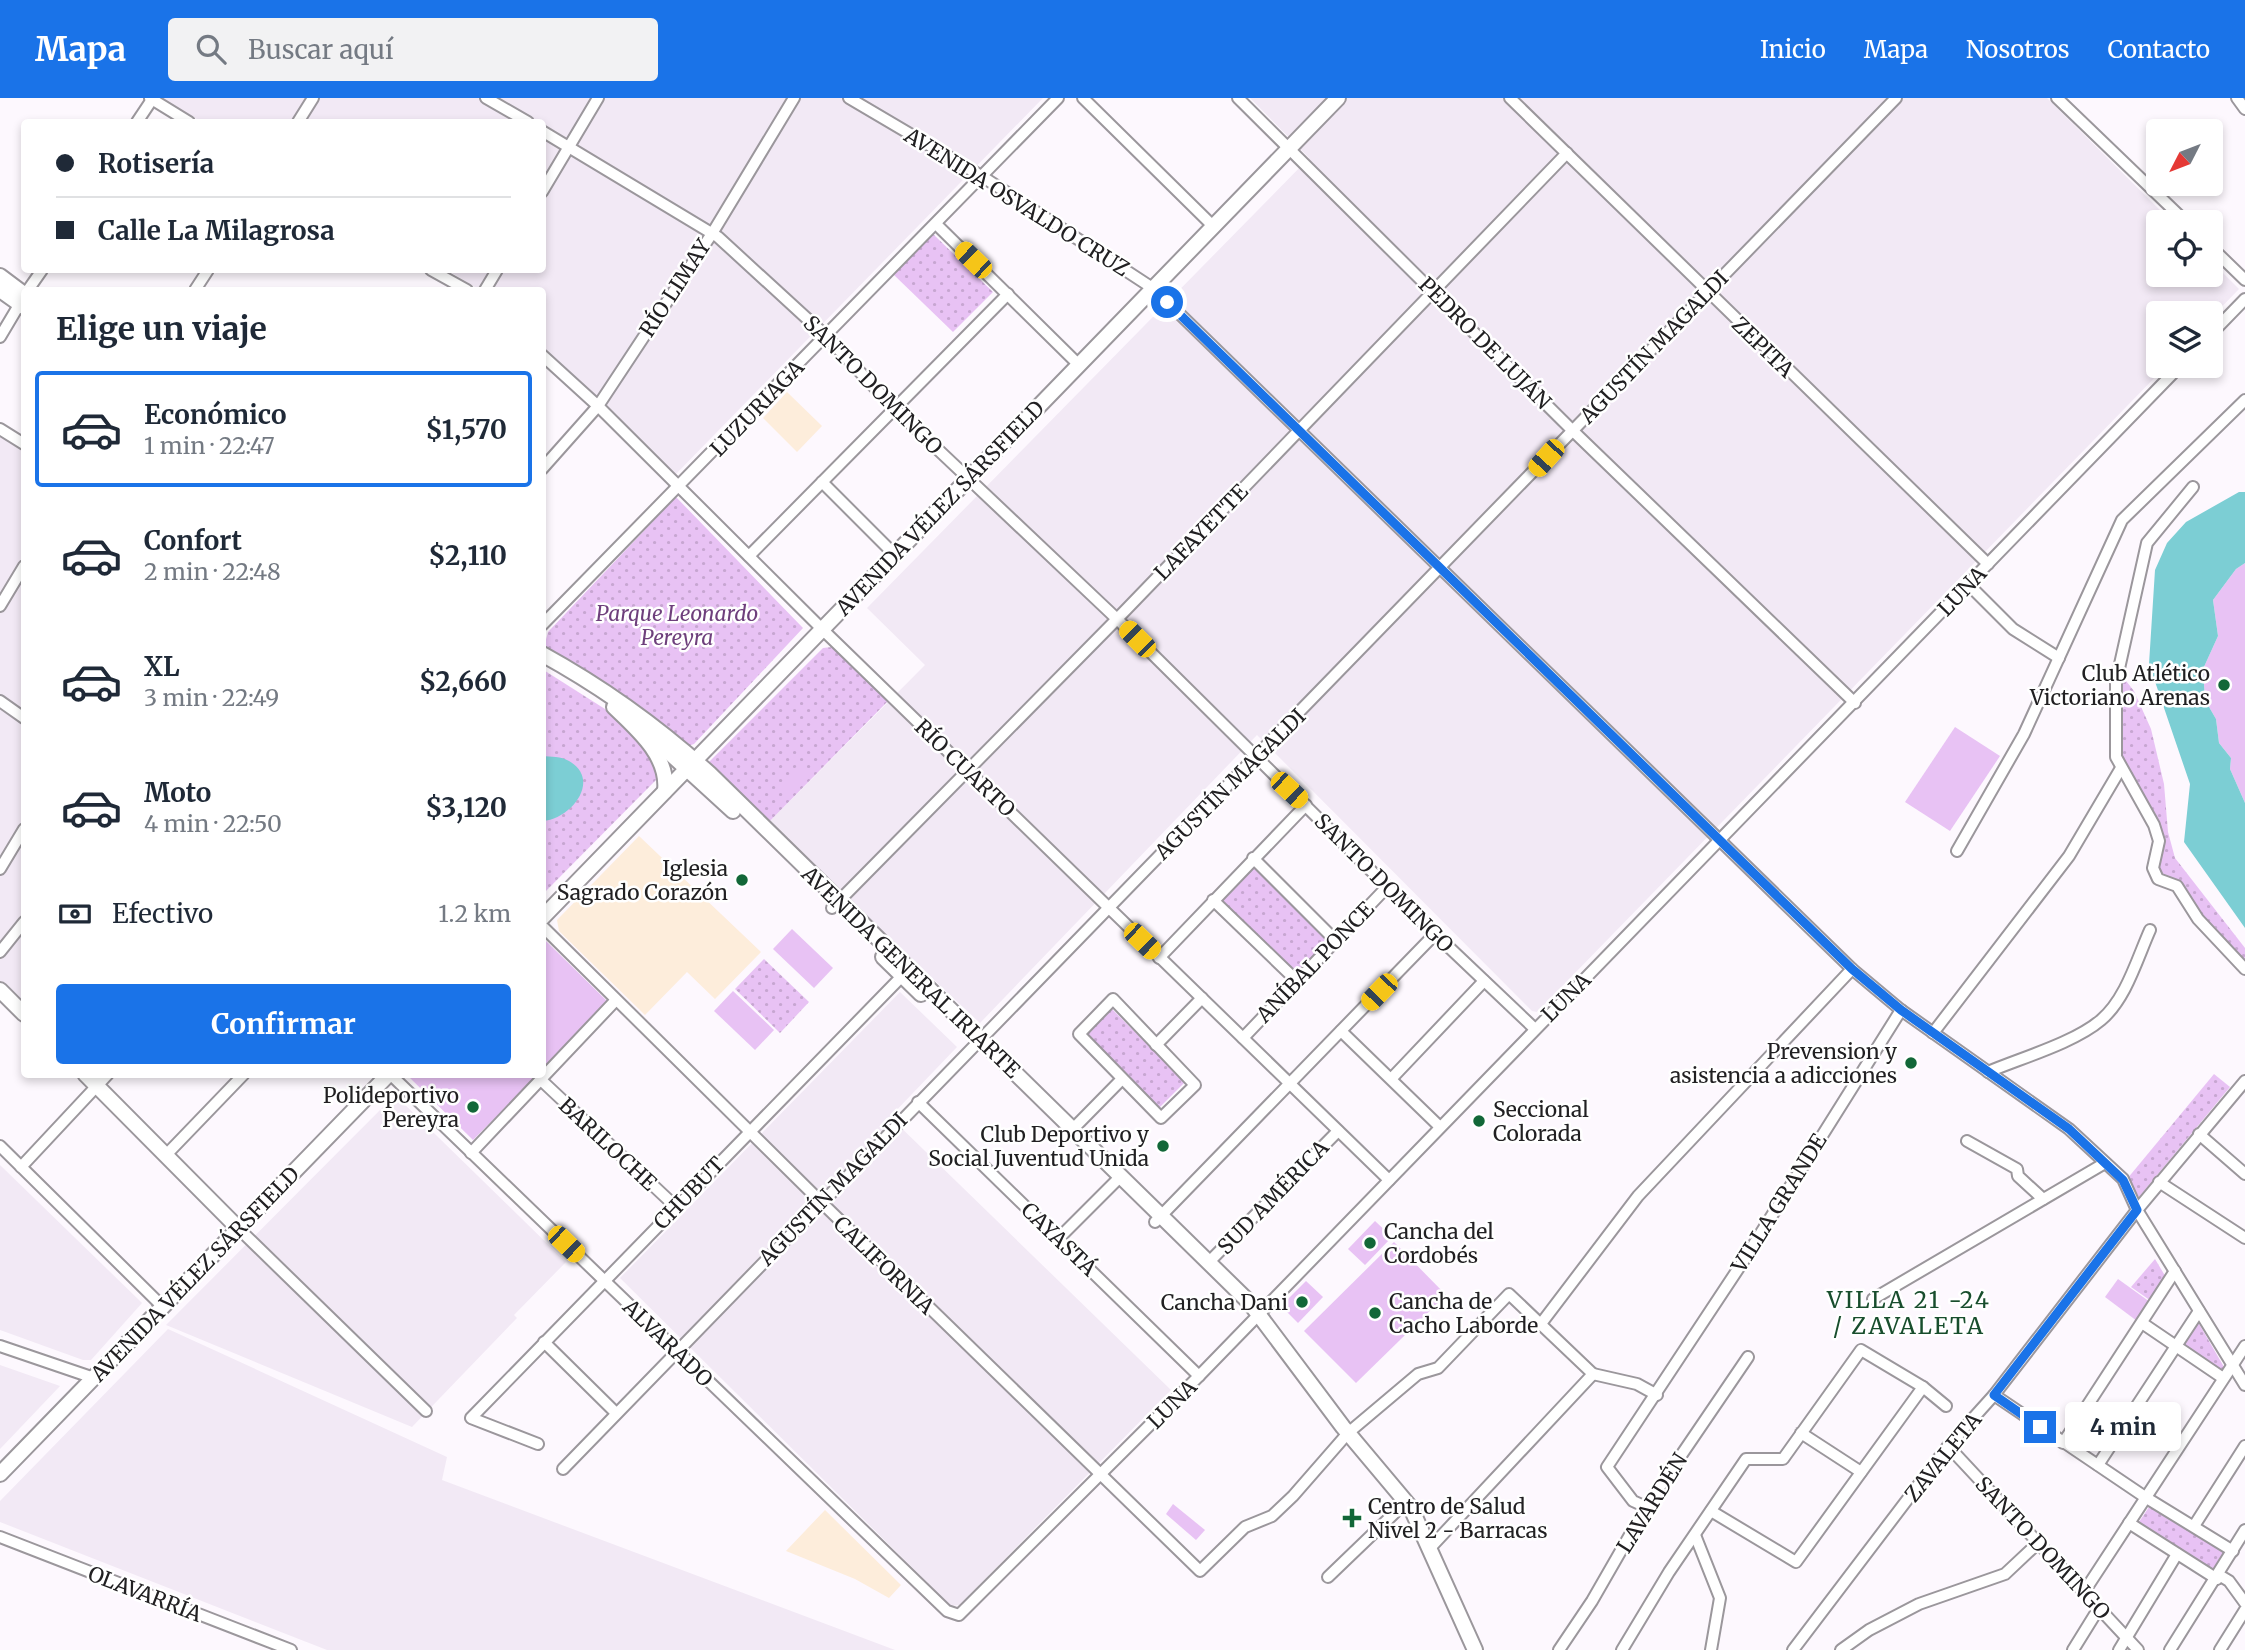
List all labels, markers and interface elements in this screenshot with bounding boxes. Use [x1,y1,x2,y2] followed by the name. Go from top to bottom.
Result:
[168,18,658,81] search box
[35,29,126,70] text: Mapa
[192,30,230,68] icon: search
[248,33,393,66] text: Buscar aquí
[1760,34,1826,65] text: Inicio
[1864,34,1928,65] text: Mapa
[1966,34,2070,65] text: Nosotros
[2108,34,2210,65] text: Contacto
[2146,119,2222,196] north arrow
[2146,119,2223,378] map controls
[899,121,1134,282] street label: AVENIDA OSVALDO CRUZ
[98,147,214,180] text: Rotisería
[2146,210,2223,287] button: locate
[98,214,335,247] text: Calle La Milagrosa
[633,233,717,342] street label: RÍO LIMAY
[951,238,996,282] car
[1573,264,1734,430] street label: AGUSTÍN MAGALDI
[1413,270,1558,415] street label: PEDRO DE LUJÁN
[1151,286,1183,318] route start
[2146,301,2223,378] button: layers
[56,309,267,349] text: Elige un viaje
[798,310,948,460] street label: SANTO DOMINGO
[1726,311,1800,383] street label: ZEPITA
[704,354,810,462] street label: LUZURIAGA
[829,394,1050,622] street label: AVENIDA VÉLEZ SÁRSFIELD
[60,398,123,461] icon: car
[144,398,287,431] text: Económico
[425,413,507,446] text: $1,570
[144,431,275,460] text: 1 min · 22:47
[1525,435,1568,481] car
[1149,478,1254,586] street label: LAFAYETTE
[60,524,123,587] icon: car
[144,524,242,557] text: Confort
[428,539,507,572] text: $2,110
[144,557,281,586] text: 2 min · 22:48
[1932,560,1992,622] street label: LUNA
[596,600,758,651] park label: Parque Leonardo Pereyra
[1115,617,1160,661] car
[60,650,123,713] icon: car
[144,650,180,683] text: XL
[2029,660,2210,711] place label: Club Atlético Victoriano Arenas
[419,665,507,698] text: $2,660
[2216,677,2232,693] marker: Club Atlético Victoriano Arenas
[144,683,279,712] text: 3 min · 22:49
[1147,702,1311,866] street label: AGUSTÍN MAGALDI
[909,713,1022,823] street label: RÍO CUARTO
[1267,768,1312,812] car
[60,776,123,839] icon: car
[144,776,211,809] text: Moto
[425,791,507,824] text: $3,120
[1309,808,1459,958] street label: SANTO DOMINGO
[144,809,282,838] text: 4 min · 22:50
[557,855,728,906] place label: Iglesia Sagrado Corazón
[795,860,1026,1084] street label: AVENIDA GENERAL IRIARTE
[734,872,750,888] marker: Iglesia Sagrado Corazón
[56,895,94,933] icon: cash
[1249,895,1380,1029] street label: ANÍBAL PONCE
[112,897,213,930] text: Efectivo
[438,899,511,928] text: 1.2 km
[1120,919,1165,963] car
[1536,966,1597,1027] street label: LUNA
[1357,970,1402,1014] car
[56,984,511,1064] button: Confirmar
[1670,1038,1898,1089] place label: Prevension y asistencia a adicciones
[1903,1055,1919,1071] marker: Prevension y asistencia a adicciones
[323,1082,459,1133] place label: Polideportivo Pereyra
[553,1092,663,1197] street label: BARILOCHE
[1493,1096,1589,1147] place label: Seccional Colorada
[465,1099,481,1115] marker: Polideportivo Pereyra
[752,1106,913,1272] street label: AGUSTÍN MAGALDI
[1471,1113,1487,1129] marker: Seccional Colorada
[928,1121,1150,1172] place label: Club Deportivo y Social Juventud Unida
[1725,1128,1833,1278] street label: VILLA GRANDE
[1211,1133,1334,1260] street label: SUD AMÉRICA
[1155,1138,1171,1154] marker: Club Deportivo y Social Juventud Unida
[648,1151,731,1235] street label: CHUBUT
[84,1160,305,1388] street label: AVENIDA VÉLEZ SÁRSFIELD
[1016,1196,1103,1282] street label: CAYASTÁ
[828,1210,940,1320] street label: CALIFORNIA
[1384,1218,1494,1269] place label: Cancha del Cordobés
[544,1222,589,1266] car
[1362,1235,1378,1251] marker: Cancha del Cordobés
[1826,1285,1991,1340] district label: VILLA 21 -24 / ZAVALETA
[1389,1288,1538,1339] place label: Cancha de Cacho Laborde
[1161,1289,1288,1316] place label: Cancha Dani
[617,1293,719,1393] street label: ALVARADO
[1294,1294,1310,1310] marker: Cancha Dani
[1367,1305,1383,1321] marker: Cancha de Cacho Laborde
[1142,1373,1203,1434] street label: LUNA
[2064,1402,2180,1452] callout: 4 min
[1899,1407,1987,1507] street label: ZAVALETA
[2024,1411,2056,1443] route end
[2090,1412,2156,1441] text: 4 min
[1610,1448,1693,1558] street label: LAVARDÉN
[1970,1471,2116,1625] street label: SANTO DOMINGO
[1368,1493,1548,1544] place label: Centro de Salud Nivel 2 - Barracas
[1342,1508,1362,1528] marker: Centro de Salud Nivel 2 - Barracas
[84,1559,206,1628] street label: OLAVARRÍA

